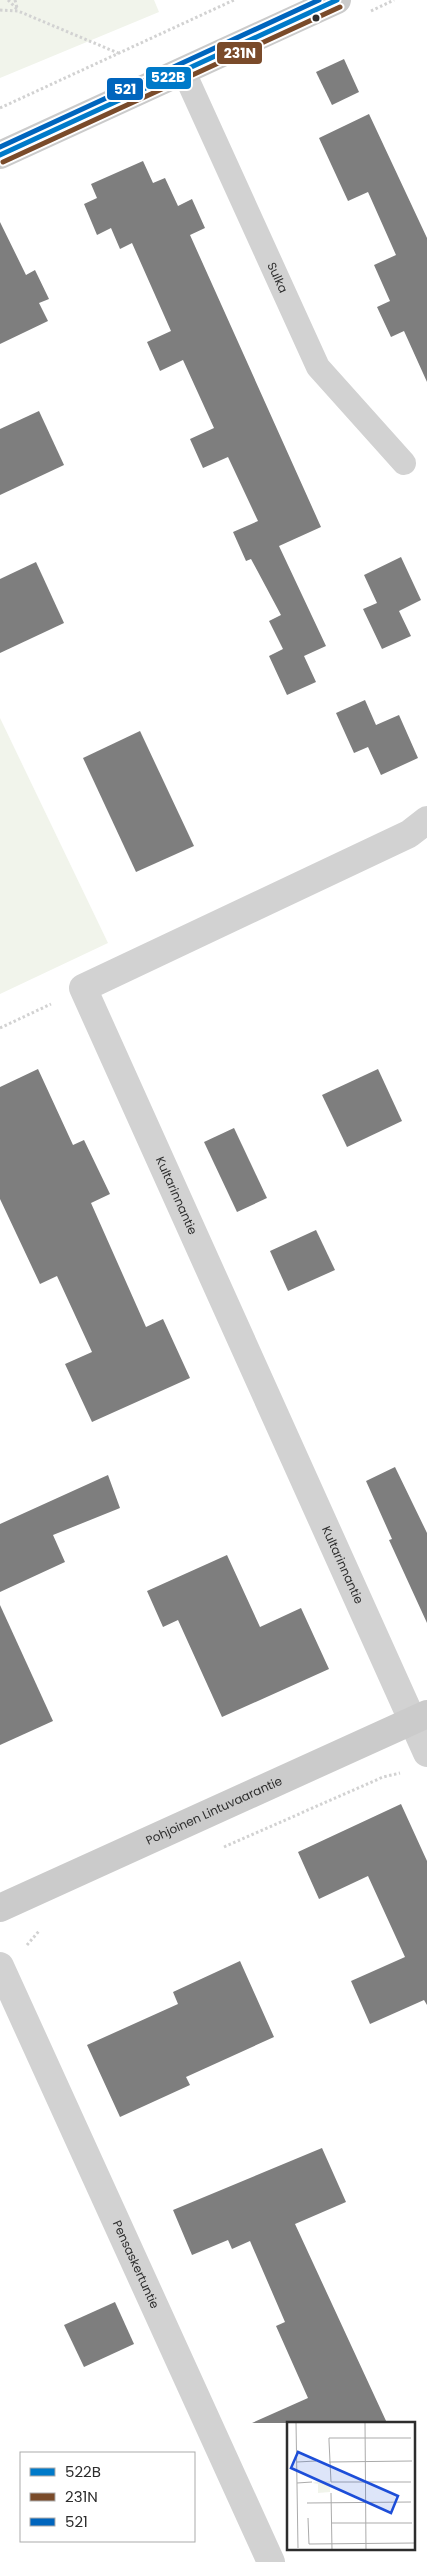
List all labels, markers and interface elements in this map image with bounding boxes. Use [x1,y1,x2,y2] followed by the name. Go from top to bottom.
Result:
[311,13,321,23] unlabelled marker
[216,41,263,65] line badge: 231N
[224,43,256,63] text: 231N
[145,66,192,90] line badge: 522B
[151,67,185,87] text: 522B
[106,77,144,101] line badge: 521
[114,79,136,99] text: 521
[263,259,292,295] street label: Sulka
[152,1154,202,1237] street label: Kultarinnantie
[318,1523,368,1606] street label: Kultarinnantie
[143,1772,285,1849] street label: Pohjoinen Lintuvaarantie
[109,2217,164,2311] street label: Pensaskertuntie
[287,2422,414,2550] inset map
[20,2452,195,2542] legend
[65,2461,101,2482] text: 522B
[65,2486,98,2507] text: 231N
[65,2511,88,2532] text: 521

